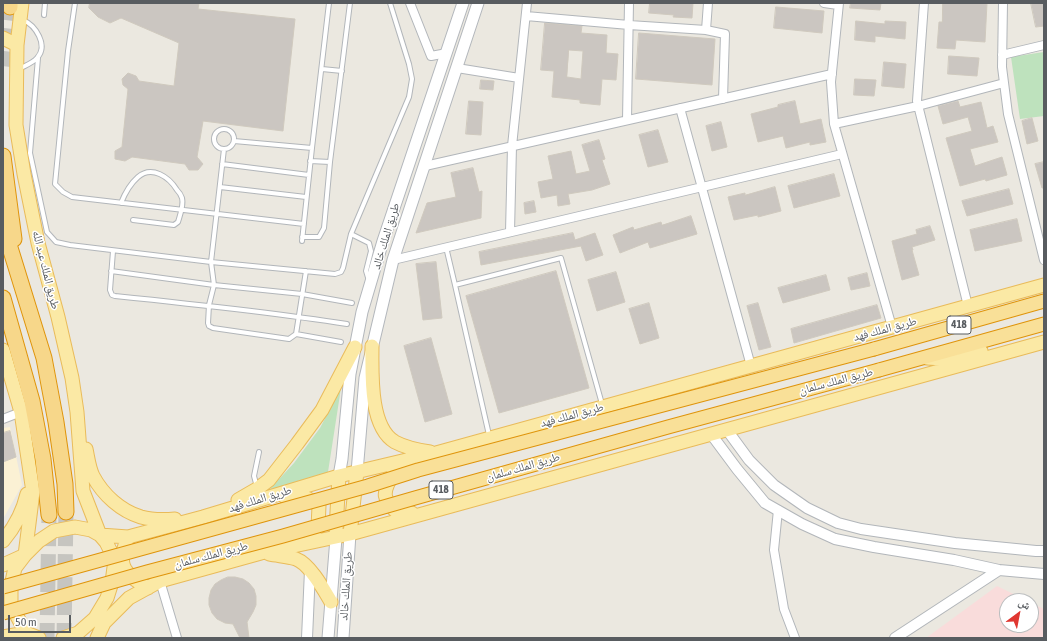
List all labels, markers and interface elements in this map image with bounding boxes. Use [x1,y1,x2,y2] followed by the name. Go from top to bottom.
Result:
[369,201,403,271] street label: طريق الملك خالد
[29,229,63,311] street label: طريق الملك عبد الله
[852,314,918,344] street label: طريق الملك فهد
[947,316,971,334] road number: 418
[797,364,875,398] street label: طريق الملك سلمان
[539,400,605,430] street label: طريق الملك فهد
[485,450,561,484] street label: طريق الملك سلمان
[429,481,453,499] road number: 418
[227,483,293,515] street label: طريق الملك فهد
[172,538,250,572] street label: طريق الملك سلمان
[336,551,356,621] street label: طريق الملك خالد
[999,593,1039,633] north arrow
[1017,595,1033,612] text: ش
[10,607,73,633] scale bar
[15,615,37,629] text: 50 m

